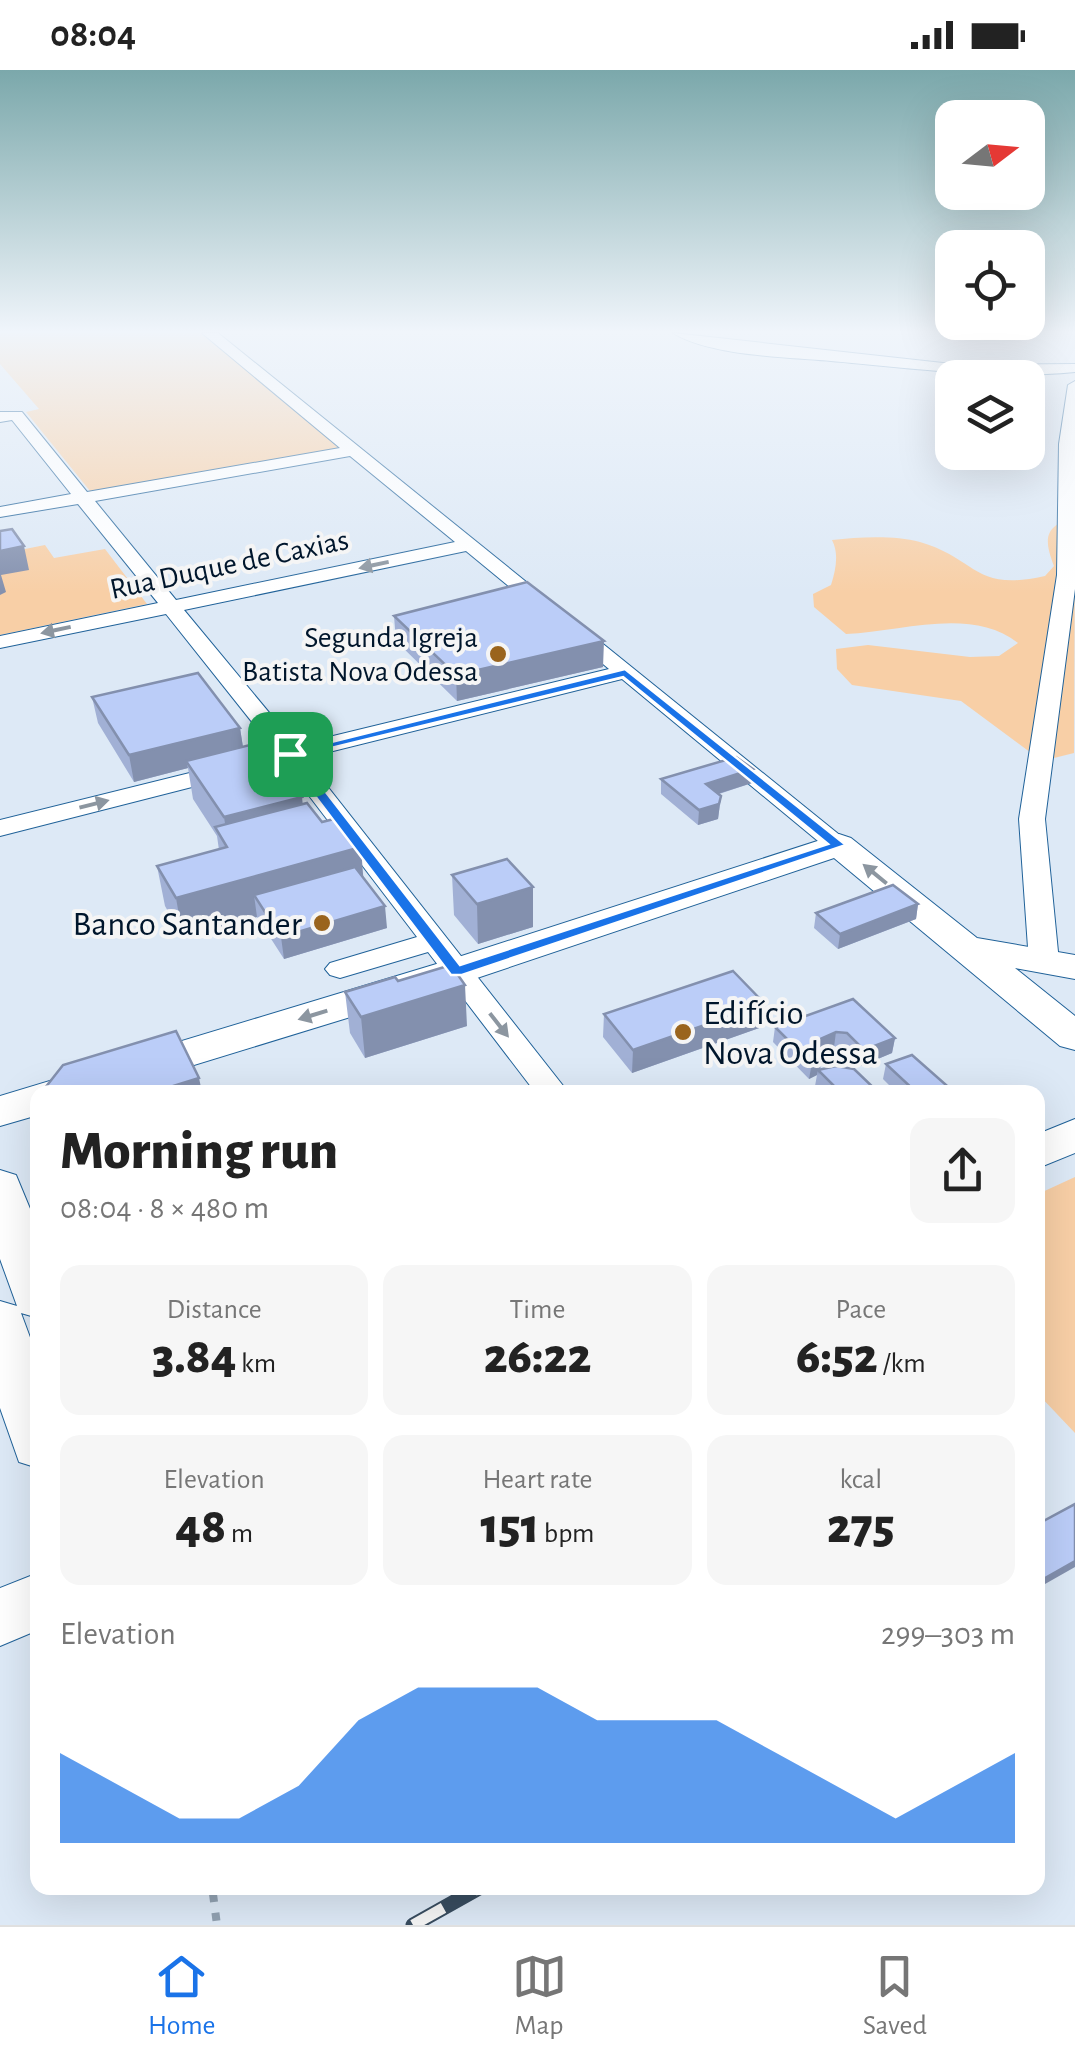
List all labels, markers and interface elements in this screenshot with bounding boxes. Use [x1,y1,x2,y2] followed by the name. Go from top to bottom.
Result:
[50,16,136,54] text: 08:04
[935,100,1045,210] north arrow
[935,100,1045,470] map controls
[935,230,1045,340] button: locate
[935,360,1045,470] button: layers
[107,525,351,605] street label: Rua Duque de Caxias
[358,557,389,573] one-way arrow
[40,623,71,638] one-way arrow
[242,623,478,687] place label: Segunda Igreja Batista Nova Odessa
[487,643,509,665] marker: Segunda Igreja Batista Nova Odessa
[248,712,333,797] pin
[263,727,318,782] icon: arrive
[79,796,110,811] one-way arrow
[862,864,887,885] one-way arrow
[73,907,303,942] place label: Banco Santander
[311,912,333,934] marker: Banco Santander
[703,996,878,1071] place label: Edifício Nova Odessa
[297,1008,328,1023] one-way arrow
[488,1013,509,1038] one-way arrow
[672,1021,694,1043] marker: Edifício Nova Odessa
[910,1118,1015,1223] button: share
[60,1124,338,1179] text: Morning run
[60,1192,269,1224] text: 08:04 · 8 × 480 m
[167,1296,262,1324] text: Distance
[510,1296,565,1324] text: Time
[836,1296,886,1324] text: Pace
[152,1332,236,1382] text: 3.84
[484,1332,591,1382] text: 26:22
[796,1332,878,1382] text: 6:52
[236,1350,276,1378] text: km
[878,1350,926,1378] text: /km
[164,1466,265,1494] text: Elevation
[483,1466,592,1494] text: Heart rate
[839,1466,882,1494] text: kcal
[175,1502,226,1552] text: 48
[480,1502,539,1552] text: 151
[827,1502,895,1552] text: 275
[226,1520,253,1548] text: m
[539,1520,595,1548] text: bpm
[60,1618,176,1650] text: Elevation
[881,1618,1015,1650] text: 299–303 m
[148,1949,215,2043] tab: Home
[512,1949,567,2043] tab: Map
[863,1949,927,2043] tab: Saved

